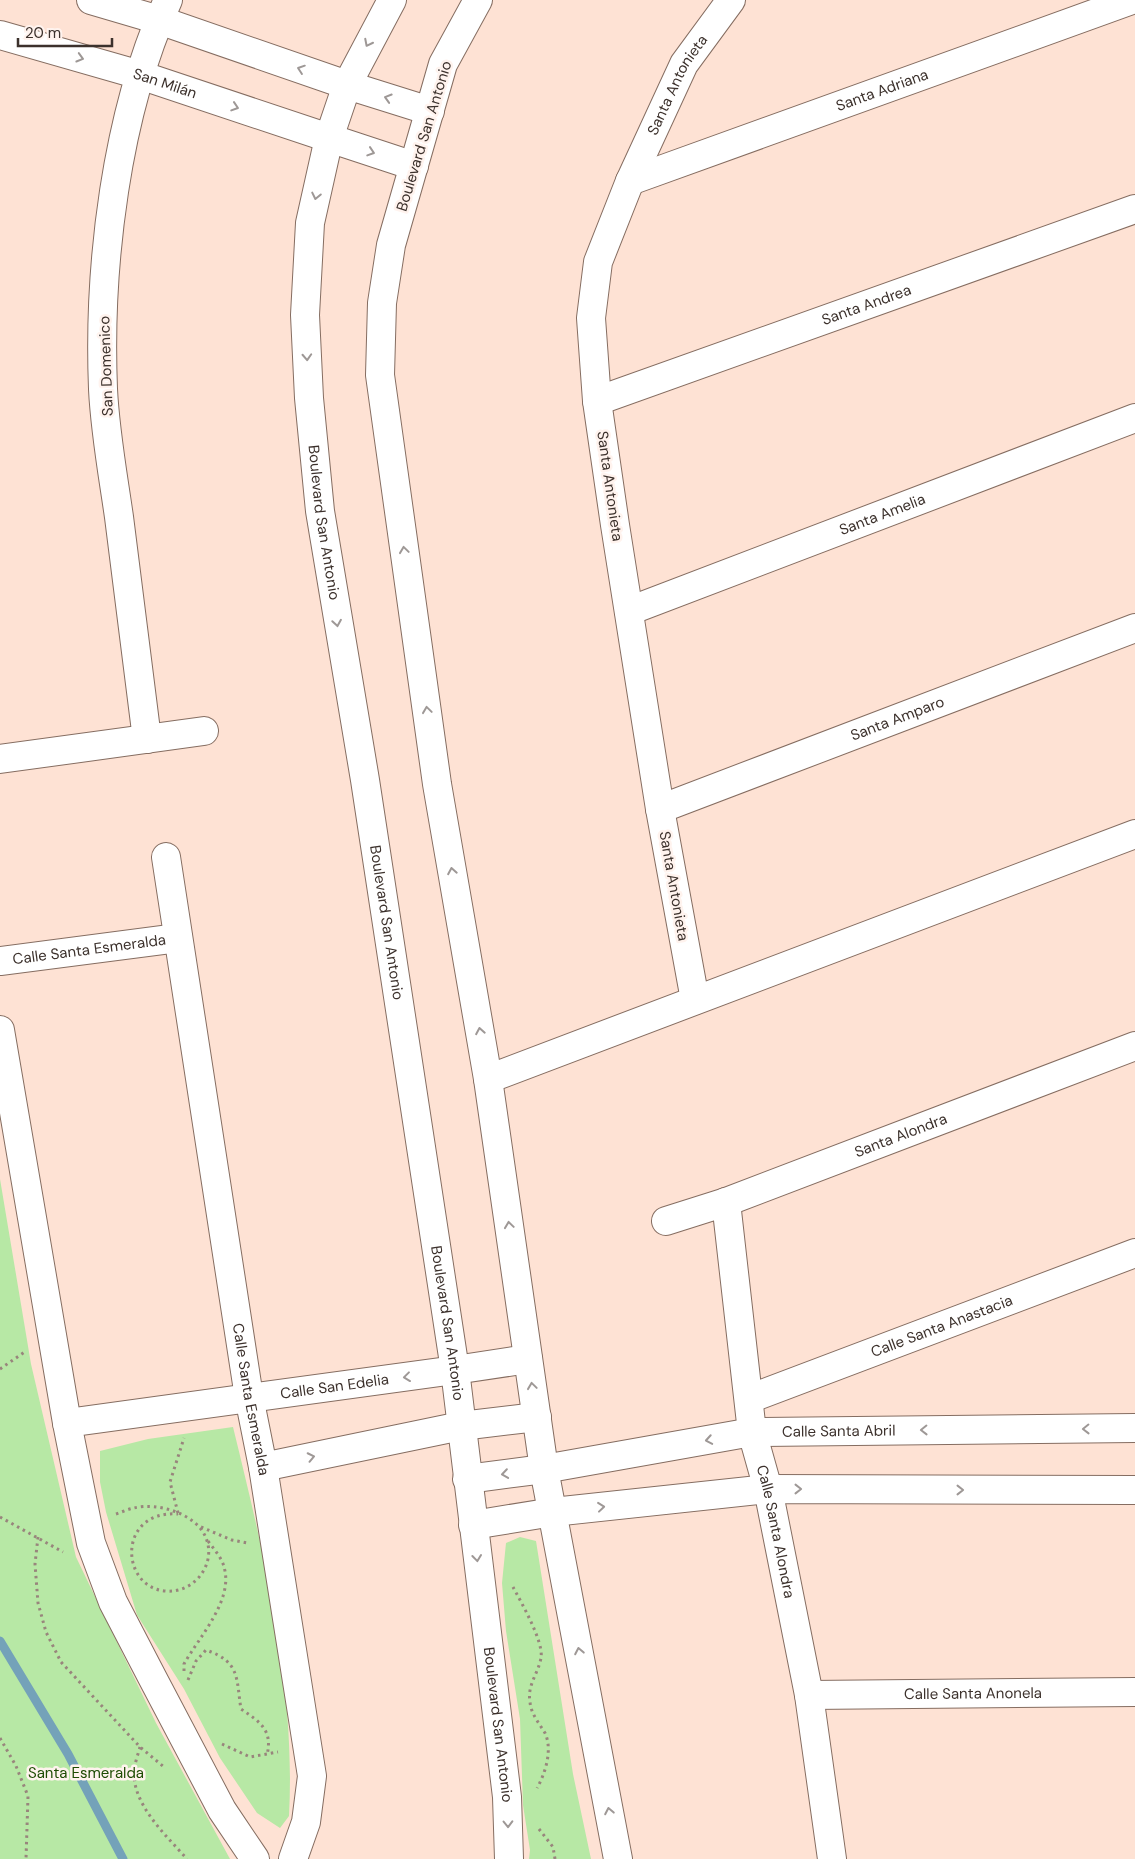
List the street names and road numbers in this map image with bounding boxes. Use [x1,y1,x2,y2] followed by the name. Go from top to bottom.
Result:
[643,31,712,138] street label: Santa Antonieta
[392,58,456,214] street label: Boulevard San Antonio
[131,64,199,103] street label: San Milán
[833,64,931,116] street label: Santa Adriana
[819,280,914,330] street label: Santa Andrea
[94,315,118,416] street label: San Domenico
[592,430,628,542] street label: Santa Antonieta
[304,444,345,602] street label: Boulevard San Antonio
[836,489,928,540] street label: Santa Amelia
[848,692,947,745] street label: Santa Amparo
[655,830,693,942] street label: Santa Antonieta
[365,844,408,1001] street label: Boulevard San Antonio
[11,930,167,969] street label: Calle Santa Esmeralda
[852,1109,950,1162] street label: Santa Alondra
[426,1244,469,1402] street label: Boulevard San Antonio
[868,1290,1015,1362] street label: Calle Santa Anastacia
[228,1322,274,1477] street label: Calle Santa Esmeralda
[279,1369,390,1404] street label: Calle San Edelia
[782,1421,896,1442] street label: Calle Santa Abril
[752,1463,800,1600] street label: Calle Santa Alondra
[479,1646,517,1803] street label: Boulevard San Antonio
[904,1683,1042,1704] street label: Calle Santa Anonela

